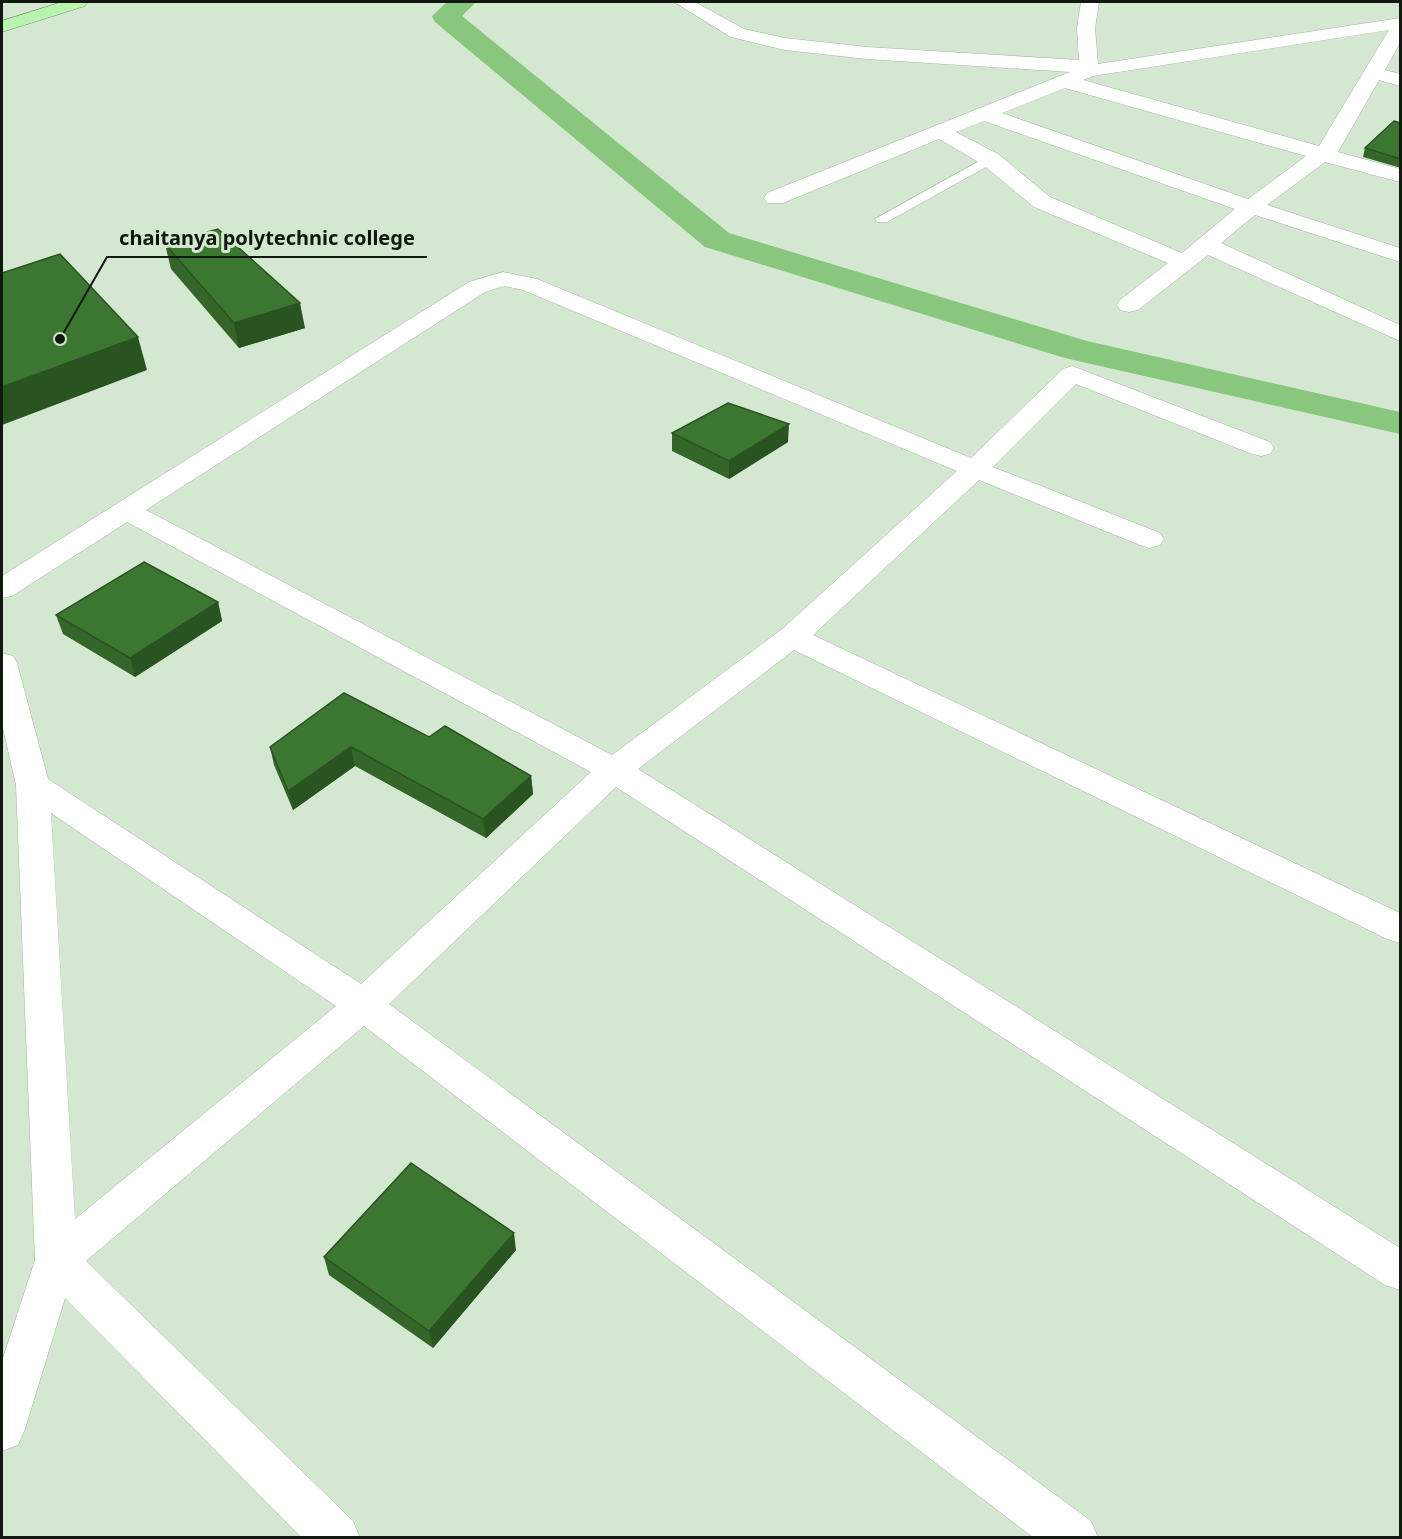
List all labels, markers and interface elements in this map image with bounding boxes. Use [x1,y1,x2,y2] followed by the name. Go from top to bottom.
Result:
[107,219,427,257] callout: chaitanya polytechnic college
[119,224,415,251] text: chaitanya polytechnic college

